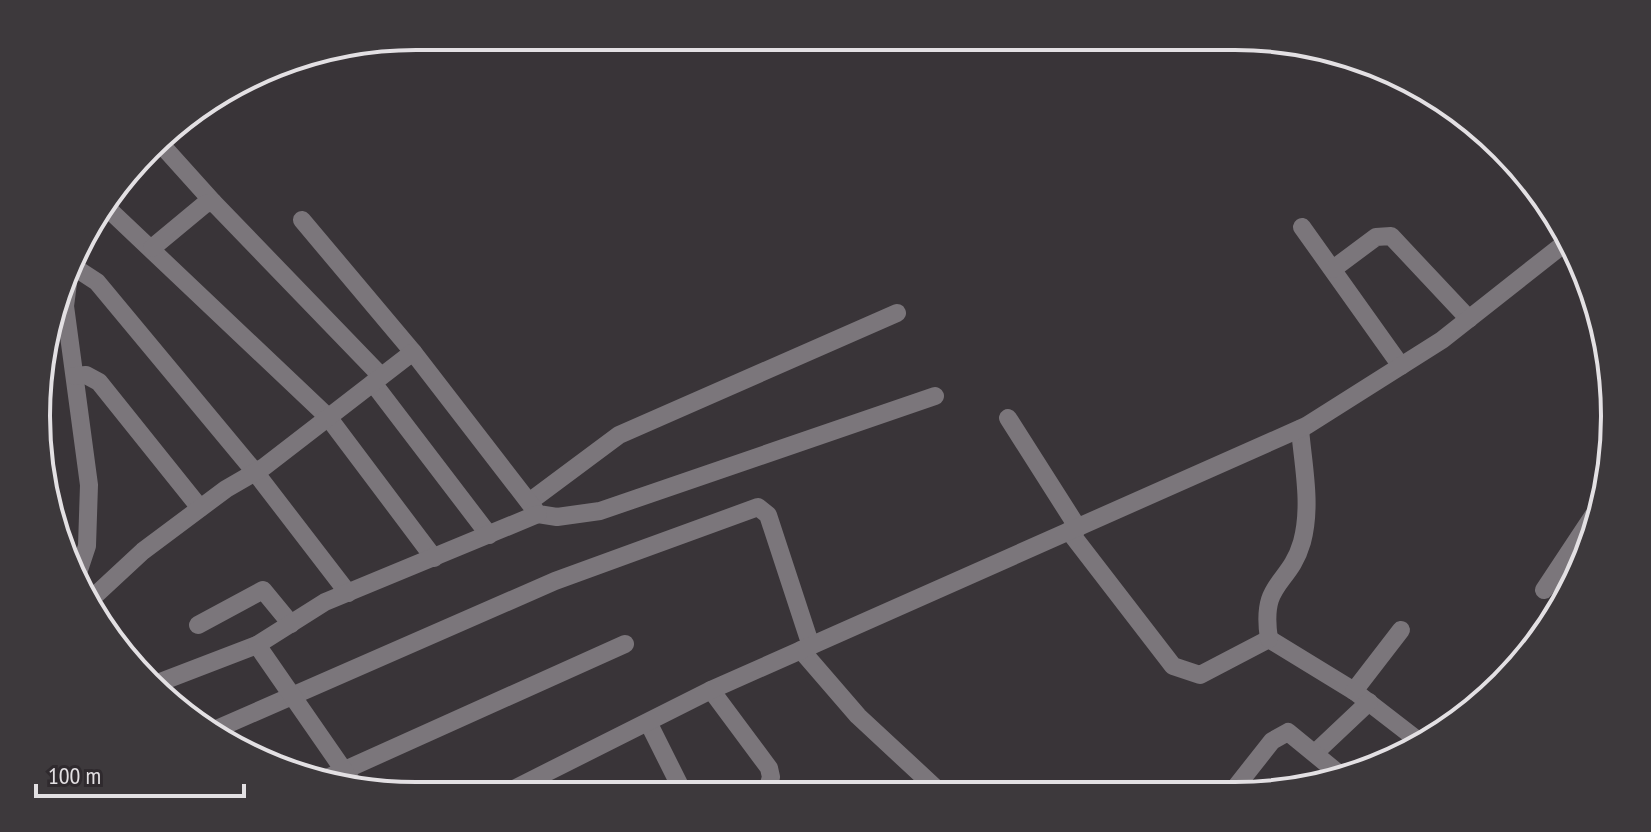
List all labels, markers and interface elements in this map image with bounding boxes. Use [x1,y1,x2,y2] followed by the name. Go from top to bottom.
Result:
[36,748,244,798] scale bar
[48,760,101,791] text: 100 m

